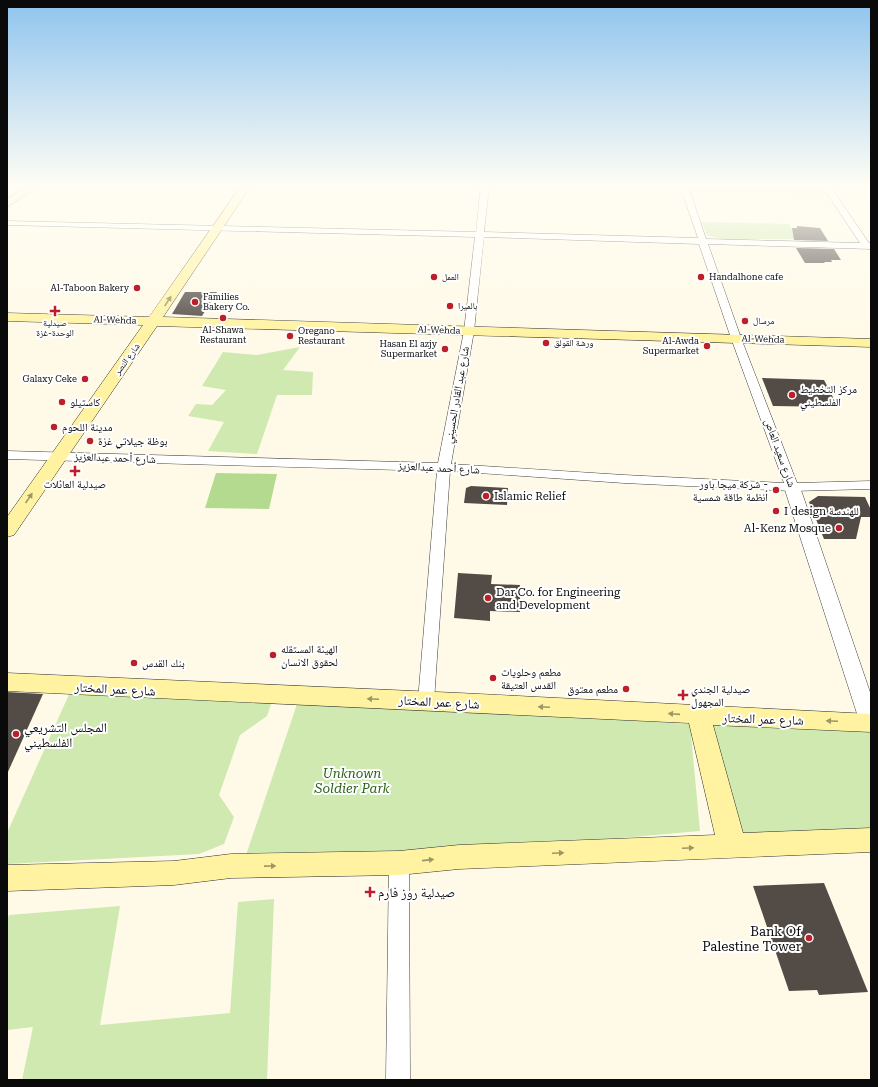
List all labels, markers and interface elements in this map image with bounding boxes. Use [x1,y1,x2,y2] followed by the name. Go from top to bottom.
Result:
[429,272,439,282] marker: العمل
[442,272,459,282] place label: العمل
[696,272,706,282] marker: Handalhone cafe
[709,272,783,282] place label: Handalhone cafe
[51,283,130,293] place label: Al-Taboon Bakery
[132,283,142,293] marker: Al-Taboon Bakery
[203,292,250,312] place label: Families Bakery Co.
[164,295,172,306] one-way arrow
[190,297,200,307] marker: Families Bakery Co.
[445,301,455,311] marker: بالميرا
[458,301,478,311] place label: بالميرا
[50,306,60,316] marker: صيدلية الوحدة-غزة
[218,313,228,323] marker: Al-Shawa Restaurant
[93,314,137,326] street label: Al-Wehda
[740,316,750,326] marker: مرسال
[753,316,774,326] place label: مرسال
[36,318,74,338] place label: صيدلية الوحدة-غزة
[417,324,461,336] street label: Al-Wehda
[200,325,247,345] place label: Al-Shawa Restaurant
[298,326,345,346] place label: Oregano Restaurant
[285,331,295,341] marker: Oregano Restaurant
[741,333,785,345] street label: Al-Wehda
[643,336,700,356] place label: Al-Awda Supermarket
[541,338,551,348] marker: ورشة القولق
[554,338,593,348] place label: ورشة القولق
[380,339,438,359] place label: Hasan El azjy Supermarket
[112,341,143,378] street label: شارع النصر
[702,341,712,351] marker: Al-Awda Supermarket
[440,344,450,354] marker: Hasan El azjy Supermarket
[442,345,474,445] street label: شارع عبد القادر الحسيني
[23,374,77,384] place label: Galaxy Ceke
[80,374,90,384] marker: Galaxy Ceke
[800,383,857,410] place label: مركز التخطيط الفلسطيني
[787,390,797,400] marker: مركز التخطيط الفلسطيني
[70,396,101,409] place label: كاستيلو
[57,397,67,407] marker: كاستيلو
[762,417,798,489] street label: شارع سعيد العاص
[62,421,112,434] place label: مدينة اللحوم
[49,422,59,432] marker: مدينة اللحوم
[98,435,167,449] place label: بوظة جيلاتي غزة
[85,436,95,446] marker: بوظة جيلاتي غزة
[73,449,156,466] street label: شارع أحمد عبدالعزيز
[397,458,480,477] street label: شارع أحمد عبدالعزيز
[70,466,80,476] marker: صيدلية العائلات
[44,478,106,491] place label: صيدلية العائلات
[693,478,768,504] place label: شركة ميجا باور - أنظمة طاقة شمسية
[771,485,781,495] marker: شركة ميجا باور - أنظمة طاقة شمسية
[494,490,566,503] place label: Islamic Relief
[481,491,491,501] marker: Islamic Relief
[25,493,32,504] one-way arrow
[784,505,859,518] place label: I design للهندسة
[771,506,781,516] marker: I design للهندسة
[744,522,831,535] place label: Al-Kenz Mosque
[834,523,844,533] marker: Al-Kenz Mosque
[496,586,621,612] place label: Dar Co. for Engineering and Development
[483,593,493,603] marker: Dar Co. for Engineering and Development
[281,643,338,669] place label: الهيئة المستقله لحقوق الانسان
[268,650,278,660] marker: الهيئة المستقله لحقوق الانسان
[142,657,185,670] place label: بنك القدس
[129,658,139,668] marker: بنك القدس
[501,666,561,692] place label: مطعم وحلويات القدس العتيقة
[488,673,498,683] marker: مطعم وحلويات القدس العتيقة
[73,679,156,701] street label: شارع عمر المختار
[567,683,618,697] place label: مطعم معتوق
[691,683,750,709] place label: صيدلية الجندي المجهول
[621,684,631,694] marker: مطعم معتوق
[678,690,688,700] marker: صيدلية الجندي المجهول
[397,692,480,714] street label: شارع عمر المختار
[367,695,379,702] one-way arrow
[537,704,550,710] one-way arrow
[721,710,804,730] street label: شارع عمر المختار
[668,711,680,718] one-way arrow
[826,718,838,725] one-way arrow
[24,720,107,753] place label: المجلس التشريعي الفلسطيني
[11,729,21,739] marker: المجلس التشريعي الفلسطيني
[313,766,391,796] park label: Unknown Soldier Park
[682,844,694,851] one-way arrow
[552,850,565,856] one-way arrow
[422,857,434,864] one-way arrow
[264,862,276,869] one-way arrow
[378,885,455,901] place label: صيدلية روز فارم
[365,887,375,897] marker: صيدلية روز فارم
[702,924,802,954] place label: Bank Of Palestine Tower
[804,933,814,943] marker: Bank Of Palestine Tower

